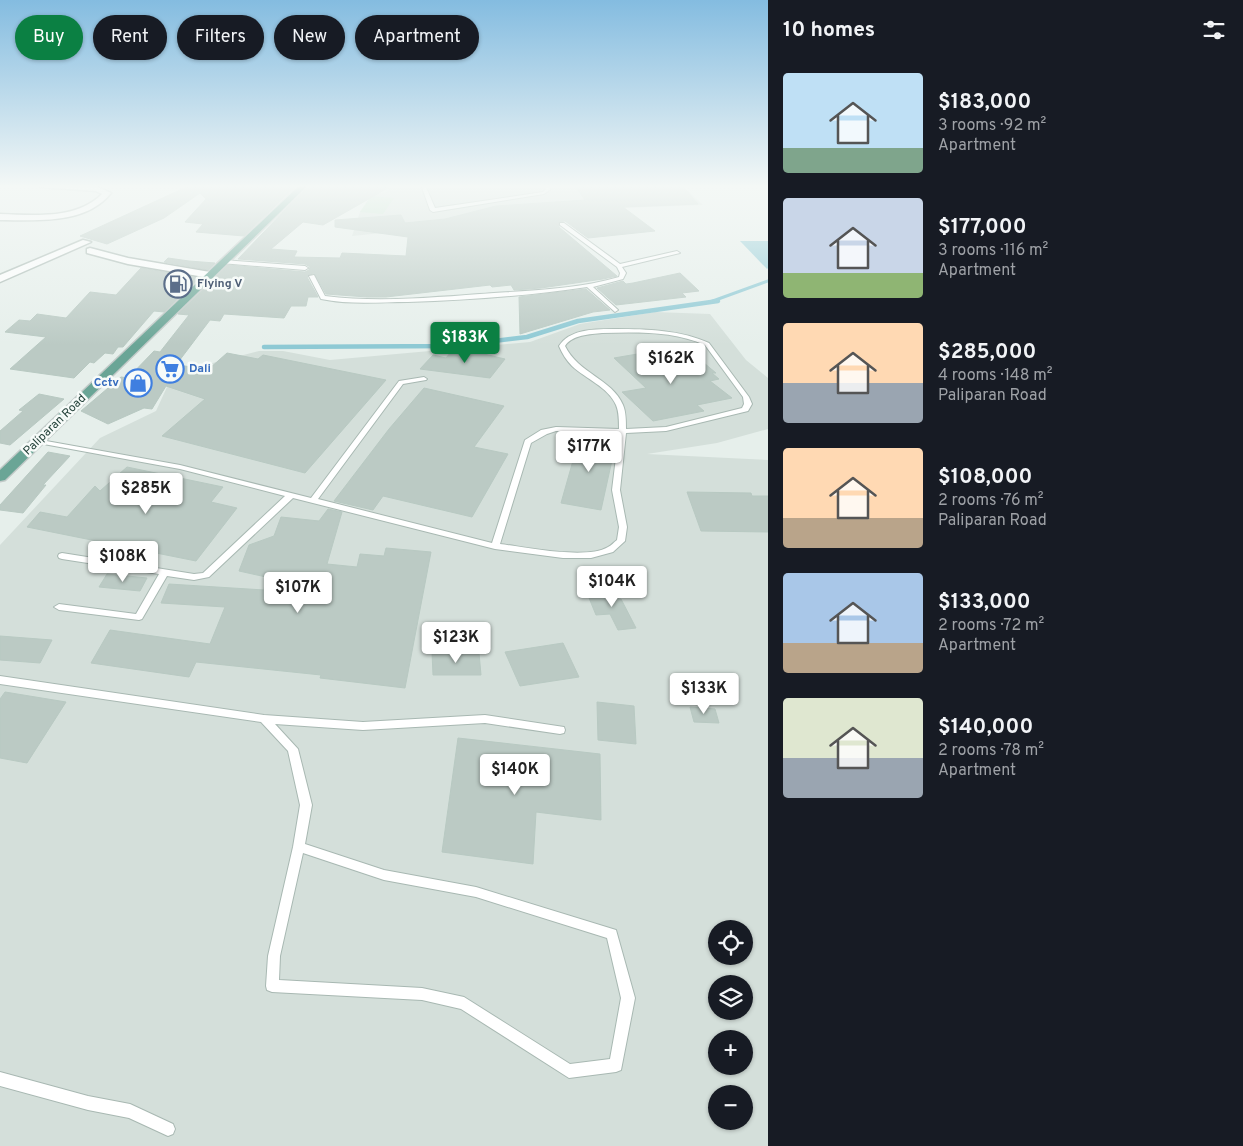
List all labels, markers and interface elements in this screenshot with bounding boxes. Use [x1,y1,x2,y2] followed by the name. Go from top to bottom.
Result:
[15,15,83,60] chip: Buy
[93,15,167,60] chip: Rent
[177,15,264,60] chip: Filters
[274,15,345,60] chip: New
[355,15,479,60] chip: Apartment
[1200,16,1228,44] icon: filters
[783,17,875,44] text: 10 homes
[938,89,1031,116] text: $183,000
[823,93,883,153] icon: home
[938,116,1046,136] text: 3 rooms · 92 m²
[938,136,1016,156] text: Apartment
[938,214,1027,241] text: $177,000
[823,218,883,278] icon: home
[938,241,1048,261] text: 3 rooms · 116 m²
[938,261,1016,281] text: Apartment
[163,269,193,299] fuel station icon: Flying V
[197,276,242,292] place label: Flying V
[430,322,500,364] pin: $183K
[442,328,488,348] text: $183K
[938,339,1036,366] text: $285,000
[636,342,706,385] pin: $162K
[823,343,883,403] icon: home
[648,349,695,369] text: $162K
[155,354,185,384] supermarket icon: Dali
[189,361,211,377] place label: Dali
[938,366,1053,386] text: 4 rooms · 148 m²
[123,368,153,398] shop icon: Cctv
[94,375,119,391] place label: Cctv
[938,386,1047,406] text: Paliparan Road
[20,391,90,459] street label: Paliparan Road
[554,430,624,473] pin: $177K
[567,437,611,457] text: $177K
[938,464,1032,491] text: $108,000
[823,468,883,528] icon: home
[111,472,181,515] pin: $285K
[121,479,171,499] text: $285K
[938,491,1044,511] text: 2 rooms · 76 m²
[938,511,1047,531] text: Paliparan Road
[88,540,158,583] pin: $108K
[99,547,147,567] text: $108K
[577,566,647,608] pin: $104K
[263,572,333,614] pin: $107K
[588,572,636,592] text: $104K
[275,578,321,598] text: $107K
[938,589,1031,616] text: $133,000
[823,593,883,653] icon: home
[938,616,1044,636] text: 2 rooms · 72 m²
[421,622,491,664] pin: $123K
[433,628,479,648] text: $123K
[938,636,1016,656] text: Apartment
[669,672,739,715] pin: $133K
[681,679,727,699] text: $133K
[938,714,1033,741] text: $140,000
[823,718,883,778] icon: home
[938,741,1044,761] text: 2 rooms · 78 m²
[480,754,550,796] pin: $140K
[491,760,539,780] text: $140K
[938,761,1016,781] text: Apartment
[708,920,753,1130] map controls
[708,920,753,965] button: locate
[708,975,753,1020] button: layers
[708,1030,753,1075] button: +
[708,1085,753,1130] button: −

